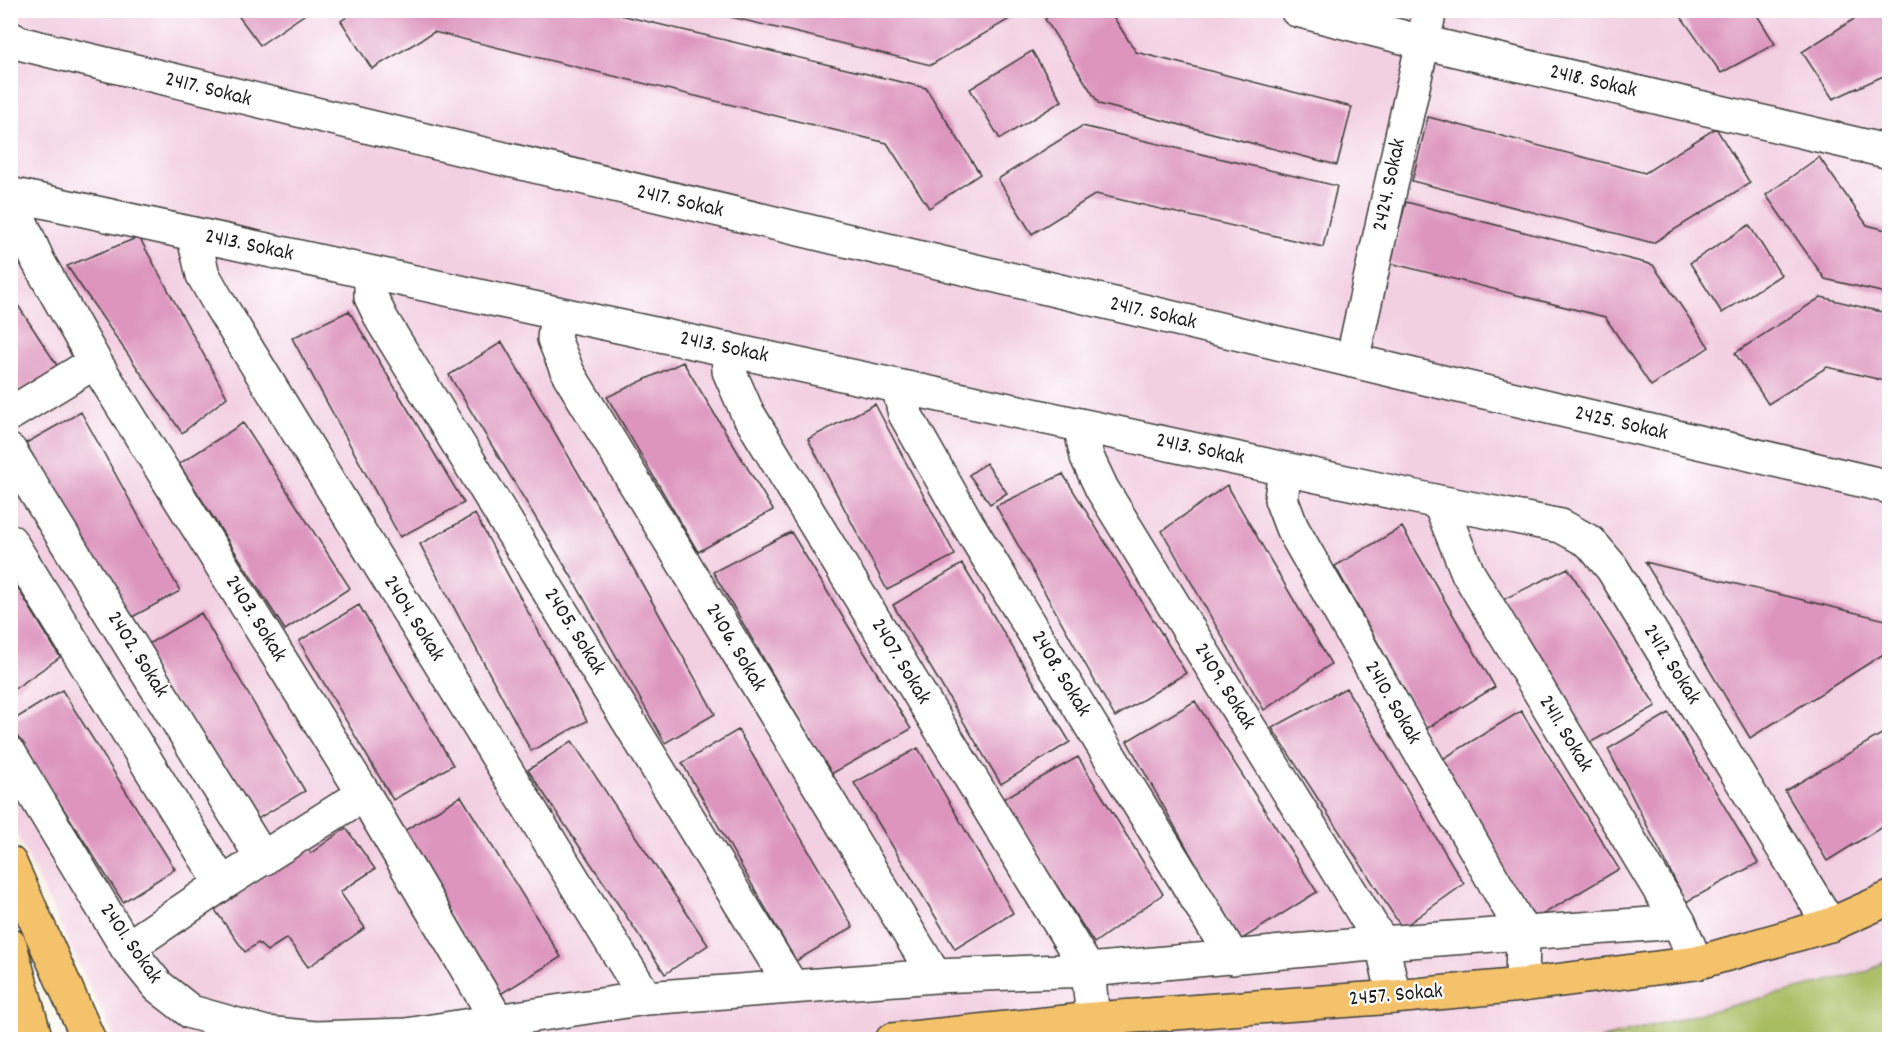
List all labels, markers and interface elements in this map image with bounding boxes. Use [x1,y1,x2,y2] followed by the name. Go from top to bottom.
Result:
[1546,57,1640,107] street label: 2418. Sokak
[161,64,255,116] street label: 2417. Sokak
[1365,136,1415,234] street label: 2424. Sokak
[633,177,727,227] street label: 2417. Sokak
[202,221,296,271] street label: 2413. Sokak
[1106,289,1200,339] street label: 2417. Sokak
[677,323,771,373] street label: 2413. Sokak
[1571,398,1671,450] street label: 2425. Sokak
[1153,425,1247,475] street label: 2413. Sokak
[216,570,294,668] street label: 2403. Sokak
[374,570,452,668] street label: 2404. Sokak
[535,582,613,682] street label: 2405. Sokak
[696,598,774,698] street label: 2406. Sokak
[98,606,176,704] street label: 2402. Sokak
[862,613,938,711] street label: 2407. Sokak
[1634,619,1708,711] street label: 2412. Sokak
[1022,625,1098,723] street label: 2408. Sokak
[1185,638,1263,736] street label: 2409. Sokak
[1356,655,1428,751] street label: 2410. Sokak
[1530,690,1600,778] street label: 2411. Sokak
[91,897,169,991] street label: 2401. Sokak
[1348,976,1444,1016] street label: 2457. Sokak

